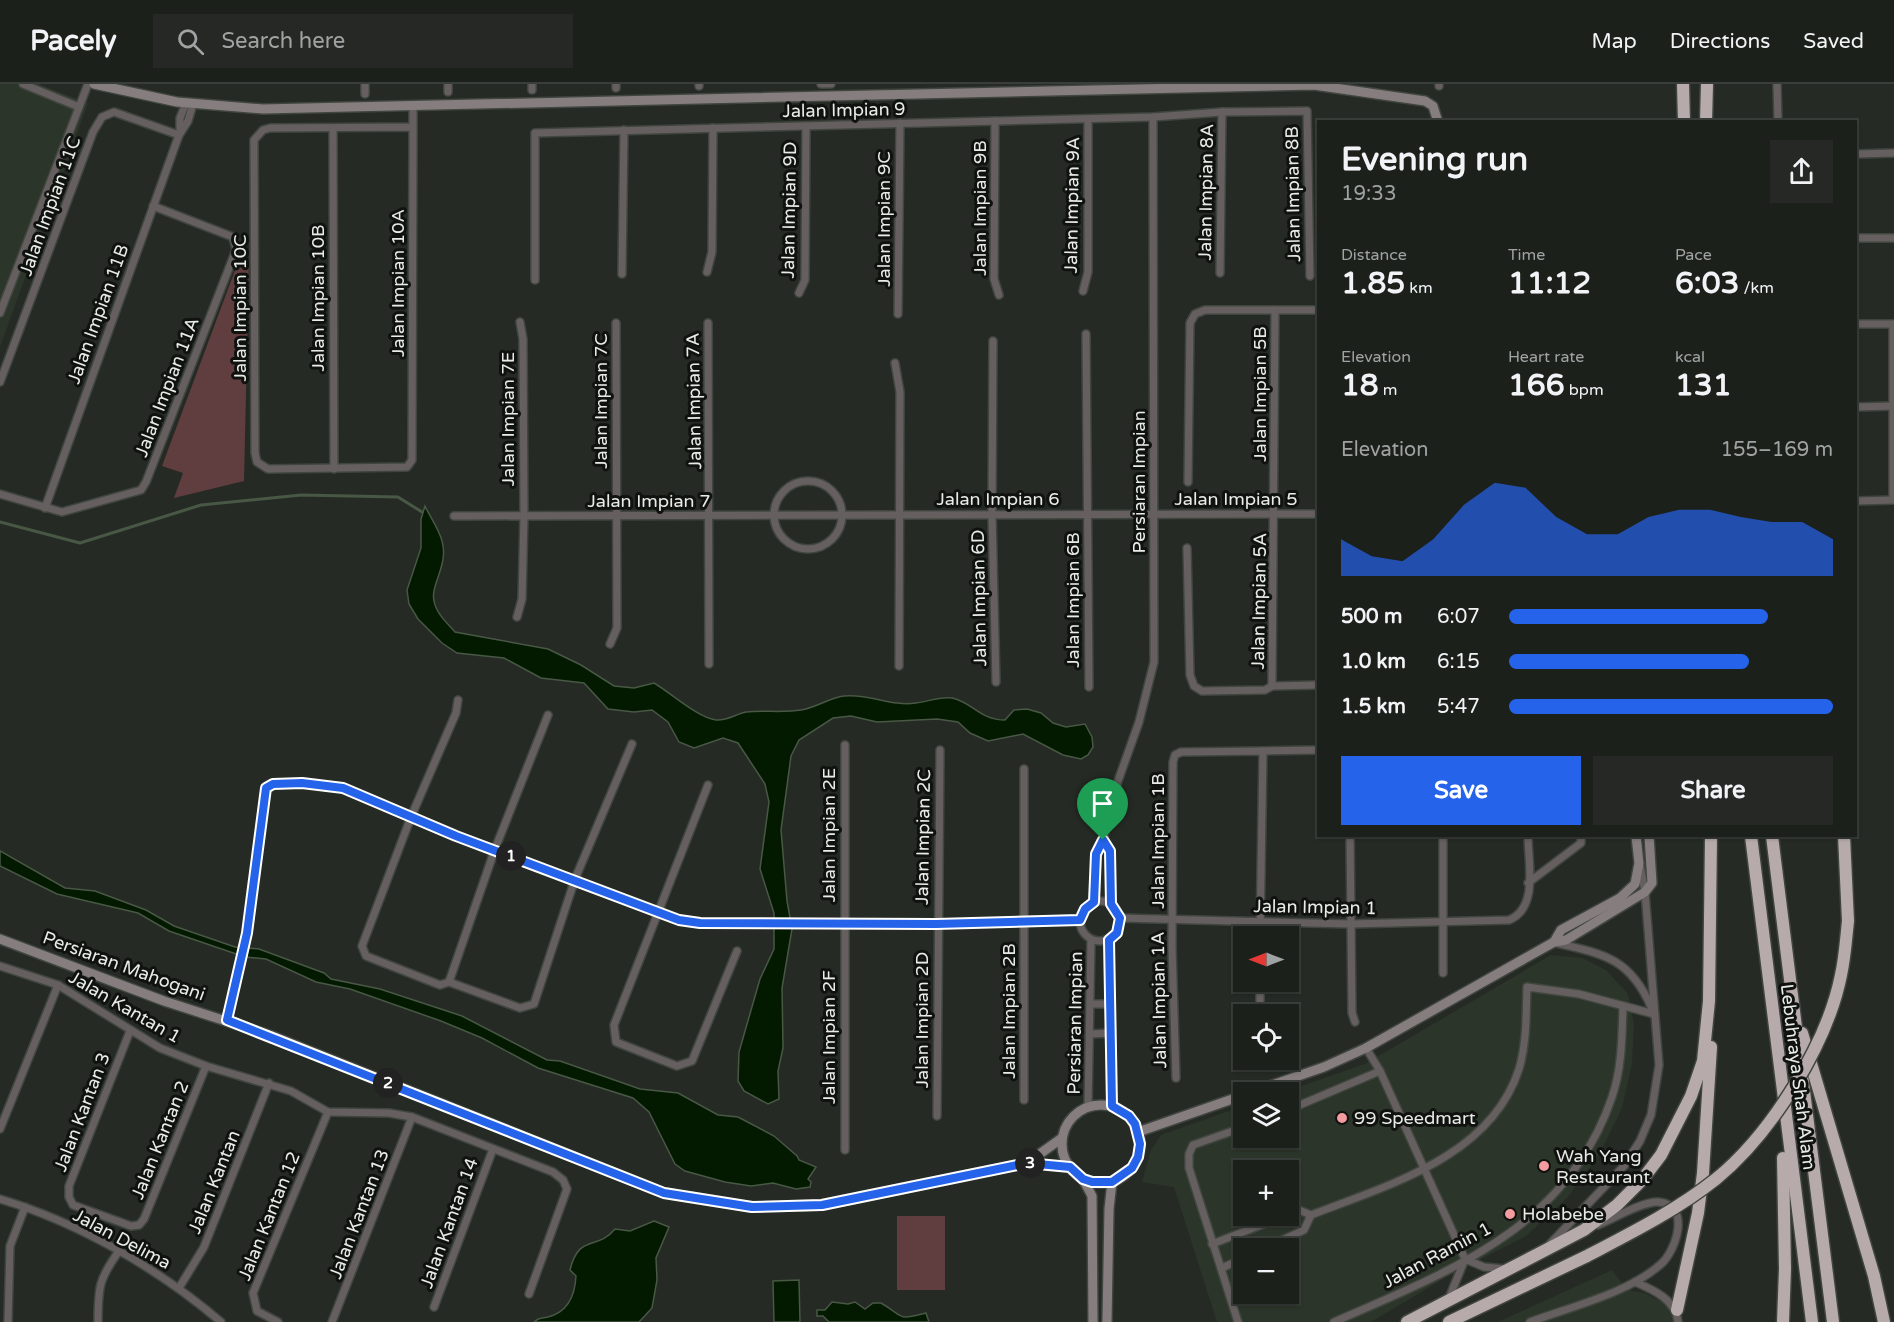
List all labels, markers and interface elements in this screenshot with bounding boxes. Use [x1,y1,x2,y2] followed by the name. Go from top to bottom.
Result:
[153,14,573,68] search box
[30,24,117,58] text: Pacely
[174,25,207,58] icon: search
[222,28,345,54] text: Search here
[1591,29,1637,54] text: Map
[1670,29,1770,54] text: Directions
[1803,29,1864,54] text: Saved
[782,98,906,122] street label: Jalan Impian 9
[1194,124,1218,260] street label: Jalan Impian 8A
[1281,126,1305,262] street label: Jalan Impian 8B
[15,133,85,279] street label: Jalan Impian 11C
[1060,137,1084,273] street label: Jalan Impian 9A
[969,140,991,276] street label: Jalan Impian 9B
[1341,140,1528,179] text: Evening run
[1770,140,1833,203] button: share
[777,141,801,279] street label: Jalan Impian 9D
[873,151,895,287] street label: Jalan Impian 9C
[1341,182,1396,206] text: 19:33
[387,209,409,357] street label: Jalan Impian 10A
[307,225,329,371] street label: Jalan Impian 10B
[229,235,251,381] street label: Jalan Impian 10C
[63,241,133,387] street label: Jalan Impian 11B
[1341,245,1407,265] text: Distance
[1508,245,1545,265] text: Time
[1675,245,1712,265] text: Pace
[1341,265,1405,302] text: 1.85
[1508,265,1591,302] text: 11:12
[1675,265,1739,302] text: 6:03
[1405,278,1433,298] text: km
[1739,278,1774,298] text: /km
[130,314,204,460] street label: Jalan Impian 11A
[1249,326,1271,462] street label: Jalan Impian 5B
[590,333,612,469] street label: Jalan Impian 7C
[682,333,706,469] street label: Jalan Impian 7A
[1341,347,1411,367] text: Elevation
[1508,347,1584,367] text: Heart rate
[1675,347,1705,367] text: kcal
[497,352,519,486] street label: Jalan Impian 7E
[1341,367,1379,404] text: 18
[1508,367,1565,404] text: 166
[1675,367,1732,404] text: 131
[1379,380,1398,400] text: m
[1565,380,1604,400] text: bpm
[1128,410,1150,554] street label: Persiaran Impian
[1341,438,1428,462] text: Elevation
[1720,438,1833,462] text: 155–169 m
[936,488,1060,510] street label: Jalan Impian 6
[1174,488,1298,510] street label: Jalan Impian 5
[587,490,711,512] street label: Jalan Impian 7
[967,529,991,667] street label: Jalan Impian 6D
[1062,532,1084,668] street label: Jalan Impian 6B
[1247,533,1271,669] street label: Jalan Impian 5A
[1341,605,1402,629] text: 500 m
[1437,605,1480,629] text: 6:07
[1341,650,1406,674] text: 1.0 km
[1437,650,1480,674] text: 6:15
[1341,695,1406,719] text: 1.5 km
[1437,695,1480,719] text: 5:47
[1341,756,1581,825] button: Save
[1593,756,1833,825] button: Share
[818,768,840,902] street label: Jalan Impian 2E
[911,769,935,905] street label: Jalan Impian 2C
[1147,773,1169,909] street label: Jalan Impian 1B
[1077,778,1128,840] pin
[1086,787,1119,820] icon: arrive
[496,841,526,871] pin: 1
[506,846,516,866] text: 1
[1253,895,1377,919] street label: Jalan Impian 1
[40,926,208,1006] street label: Persiaran Mahogani
[1233,926,1299,992] north arrow
[1233,926,1299,1304] map controls
[1147,932,1171,1068] street label: Jalan Impian 1A
[998,943,1020,1079] street label: Jalan Impian 2B
[1063,951,1087,1095] street label: Persiaran Impian
[911,952,933,1088] street label: Jalan Impian 2D
[65,966,185,1048] street label: Jalan Kantan 1
[818,970,840,1104] street label: Jalan Impian 2F
[1776,983,1820,1171] street label: Lebuhraya Shah Alam
[1233,1004,1299,1070] button: locate
[49,1049,115,1175] street label: Jalan Kantan 3
[373,1068,403,1098] pin: 2
[383,1073,393,1093] text: 2
[126,1078,194,1202] street label: Jalan Kantan 2
[1233,1082,1299,1148] button: layers
[1354,1107,1476,1129] place label: 99 Speedmart
[1335,1111,1349,1125] marker: 99 Speedmart
[183,1127,245,1237] street label: Jalan Kantan
[1556,1145,1650,1188] place label: Wah Yang Restaurant
[324,1146,394,1282] street label: Jalan Kantan 13
[233,1148,305,1284] street label: Jalan Kantan 12
[1015,1148,1045,1178] pin: 3
[1025,1153,1035,1173] text: 3
[415,1155,483,1291] street label: Jalan Kantan 14
[1537,1159,1551,1173] marker: Wah Yang Restaurant
[1233,1160,1299,1226] button: +
[1522,1203,1604,1225] place label: Holabebe
[69,1204,175,1274] street label: Jalan Delima
[1503,1207,1517,1221] marker: Holabebe
[1379,1217,1495,1293] street label: Jalan Ramin 1
[1233,1238,1299,1304] button: −

